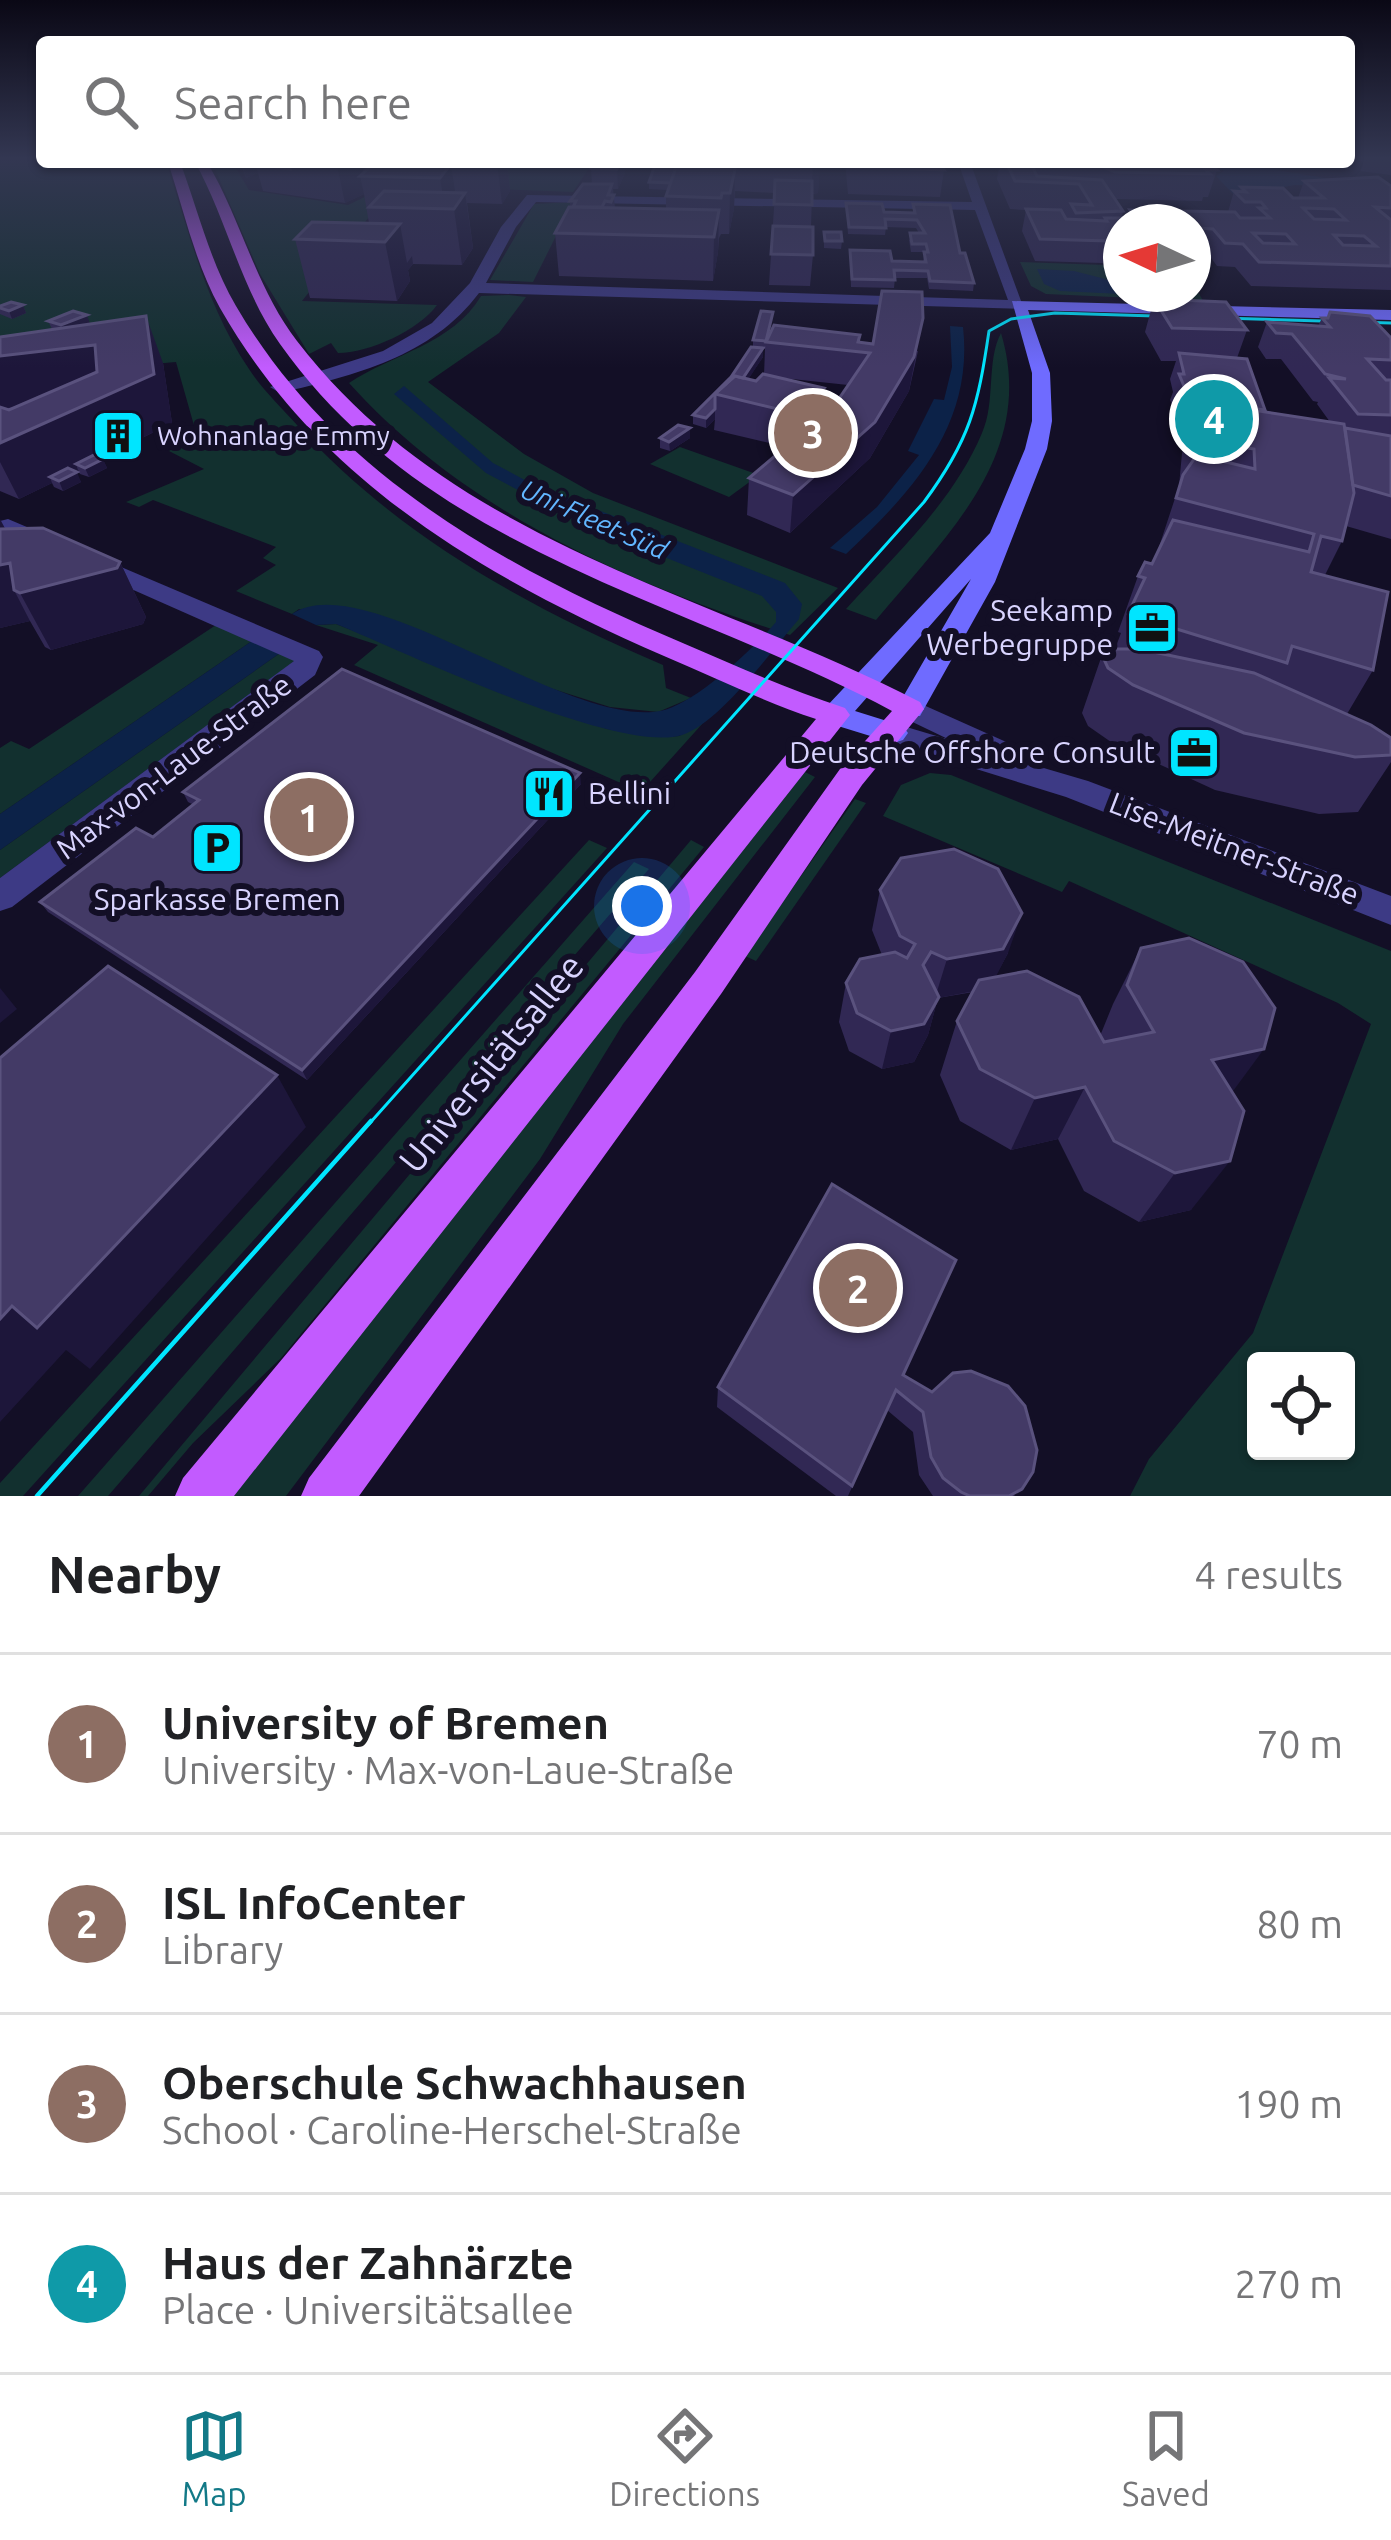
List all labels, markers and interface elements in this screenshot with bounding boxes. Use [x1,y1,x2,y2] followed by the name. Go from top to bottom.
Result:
[36,36,1355,168] search box
[78,69,144,135] icon: search
[174,77,412,128] text: Search here
[1103,204,1211,312] north arrow
[1175,374,1253,464] pin: 4
[774,388,852,478] pin: 3
[90,408,146,464] building icon: Wohnanlage Emmy
[157,420,390,450] place label: Wohnanlage Emmy
[516,473,673,565] water label: Uni-Fleet-Süd
[926,593,1113,661] place label: Seekamp Werbegruppe
[1124,600,1180,656] office icon: Seekamp Werbegruppe
[49,667,298,866] street label: Max-von-Laue-Straße
[1166,725,1222,781] office icon: Deutsche Offshore Consult
[789,735,1155,769] place label: Deutsche Offshore Consult
[521,766,577,822] restaurant icon: Bellini
[270,772,348,862] pin: 1
[588,776,671,810] place label: Bellini
[1105,785,1364,911] street label: Lise-Meitner-Straße
[189,820,245,876] parking icon: Sparkasse Bremen
[612,876,672,936] your location
[94,882,340,916] place label: Sparkasse Bremen
[390,945,591,1180] street label: Universitätsallee
[819,1243,897,1333] pin: 2
[1247,1352,1355,1460] map controls
[1247,1352,1355,1460] button: locate
[48,1545,221,1603] text: Nearby
[1194,1553,1343,1596] text: 4 results
[162,1697,609,1748] text: University of Bremen
[76,1722,98,1765] text: 1
[1256,1722,1343,1765] text: 70 m
[162,1748,734,1791] text: University · Max-von-Laue-Straße
[162,1877,465,1928] text: ISL InfoCenter
[76,1902,98,1945] text: 2
[1256,1902,1343,1945] text: 80 m
[162,1928,283,1971] text: Library
[162,2057,747,2108] text: Oberschule Schwachhausen
[76,2082,98,2125] text: 3
[1234,2082,1343,2125] text: 190 m
[162,2108,742,2151] text: School · Caroline-Herschel-Straße
[162,2237,574,2288] text: Haus der Zahnärzte
[76,2262,98,2305] text: 4
[1234,2262,1343,2305] text: 270 m
[162,2288,574,2331] text: Place · Universitätsallee
[181,2403,247,2512] tab: Map
[609,2403,760,2512] tab: Directions
[1122,2403,1210,2512] tab: Saved

